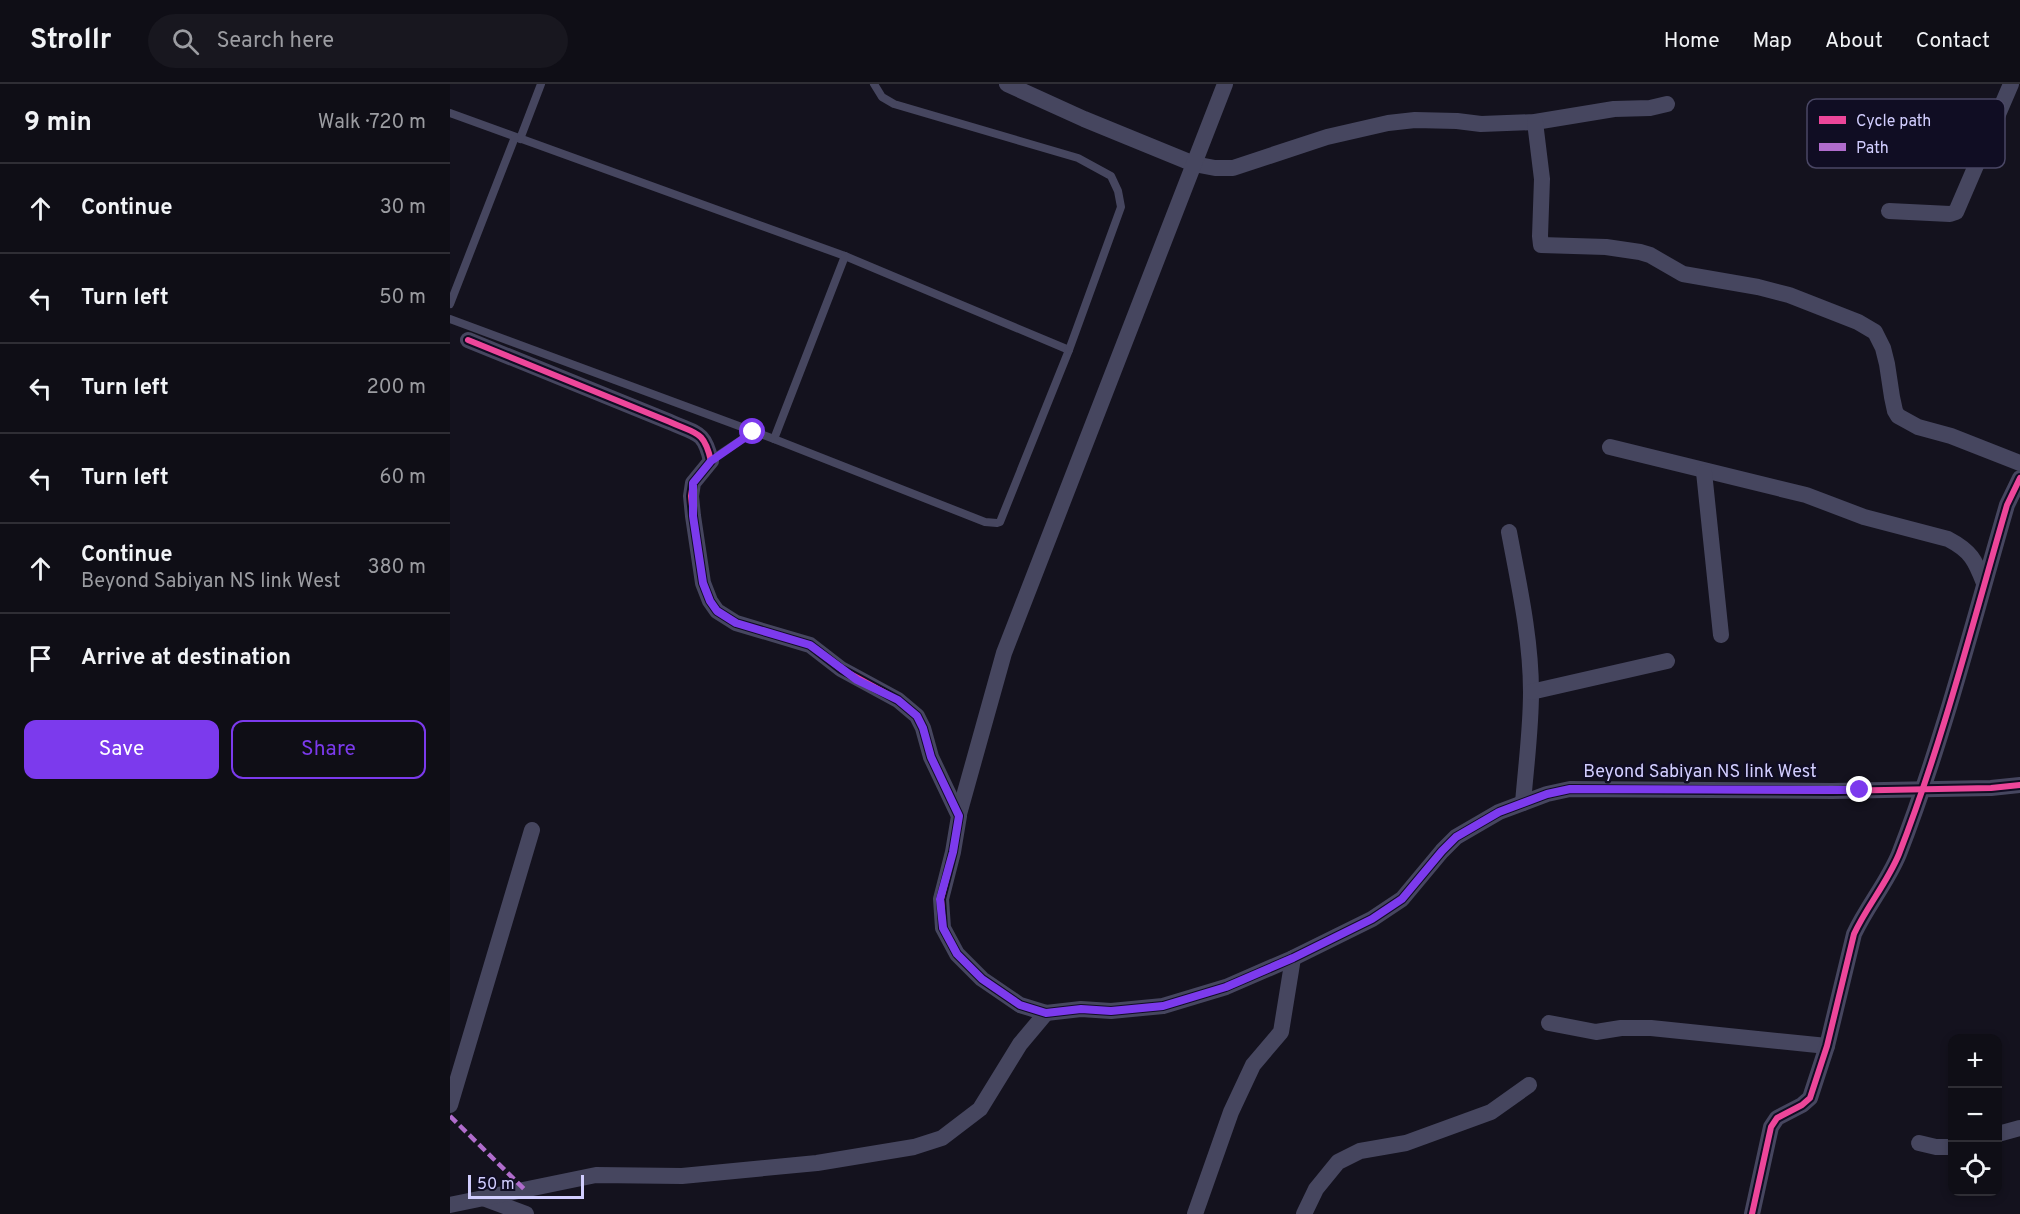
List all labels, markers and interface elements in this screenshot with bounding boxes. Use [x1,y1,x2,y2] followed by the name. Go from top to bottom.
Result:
[148,14,568,68] search box
[30,23,112,59] text: Strollr
[169,25,202,58] icon: search
[217,28,334,55] text: Search here
[1664,28,1720,55] text: Home
[1753,28,1792,55] text: Map
[1825,28,1883,55] text: About
[1916,28,1990,55] text: Contact
[1807,99,2005,168] legend
[24,107,92,140] text: 9 min
[318,110,426,136] text: Walk · 720 m
[1856,112,1931,132] text: Cycle path
[1856,139,1889,159] text: Path
[24,192,57,225] icon: ahead
[81,195,172,222] text: Continue
[380,195,426,221] text: 30 m
[24,282,57,315] icon: left
[81,285,169,312] text: Turn left
[379,285,426,311] text: 50 m
[24,372,57,405] icon: left
[81,375,169,402] text: Turn left
[367,375,426,401] text: 200 m
[739,418,765,444] route start
[24,462,57,495] icon: left
[81,465,169,492] text: Turn left
[380,465,426,491] text: 60 m
[81,542,172,569] text: Continue
[24,552,57,585] icon: ahead
[367,555,426,581] text: 380 m
[81,569,340,595] text: Beyond Sabiyan NS link West
[24,642,57,675] icon: arrive
[81,645,291,672] text: Arrive at destination
[24,720,219,779] button: Save
[231,720,426,779] button: Share
[1583,761,1817,784] street label: Beyond Sabiyan NS link West
[1846,776,1872,802] route end
[1948,1034,2002,1196] map controls
[1948,1034,2002,1088] button: +
[1948,1088,2002,1142] button: −
[1948,1142,2002,1196] button: locate
[468,1172,584,1200] scale bar
[477,1175,515,1195] text: 50 m

